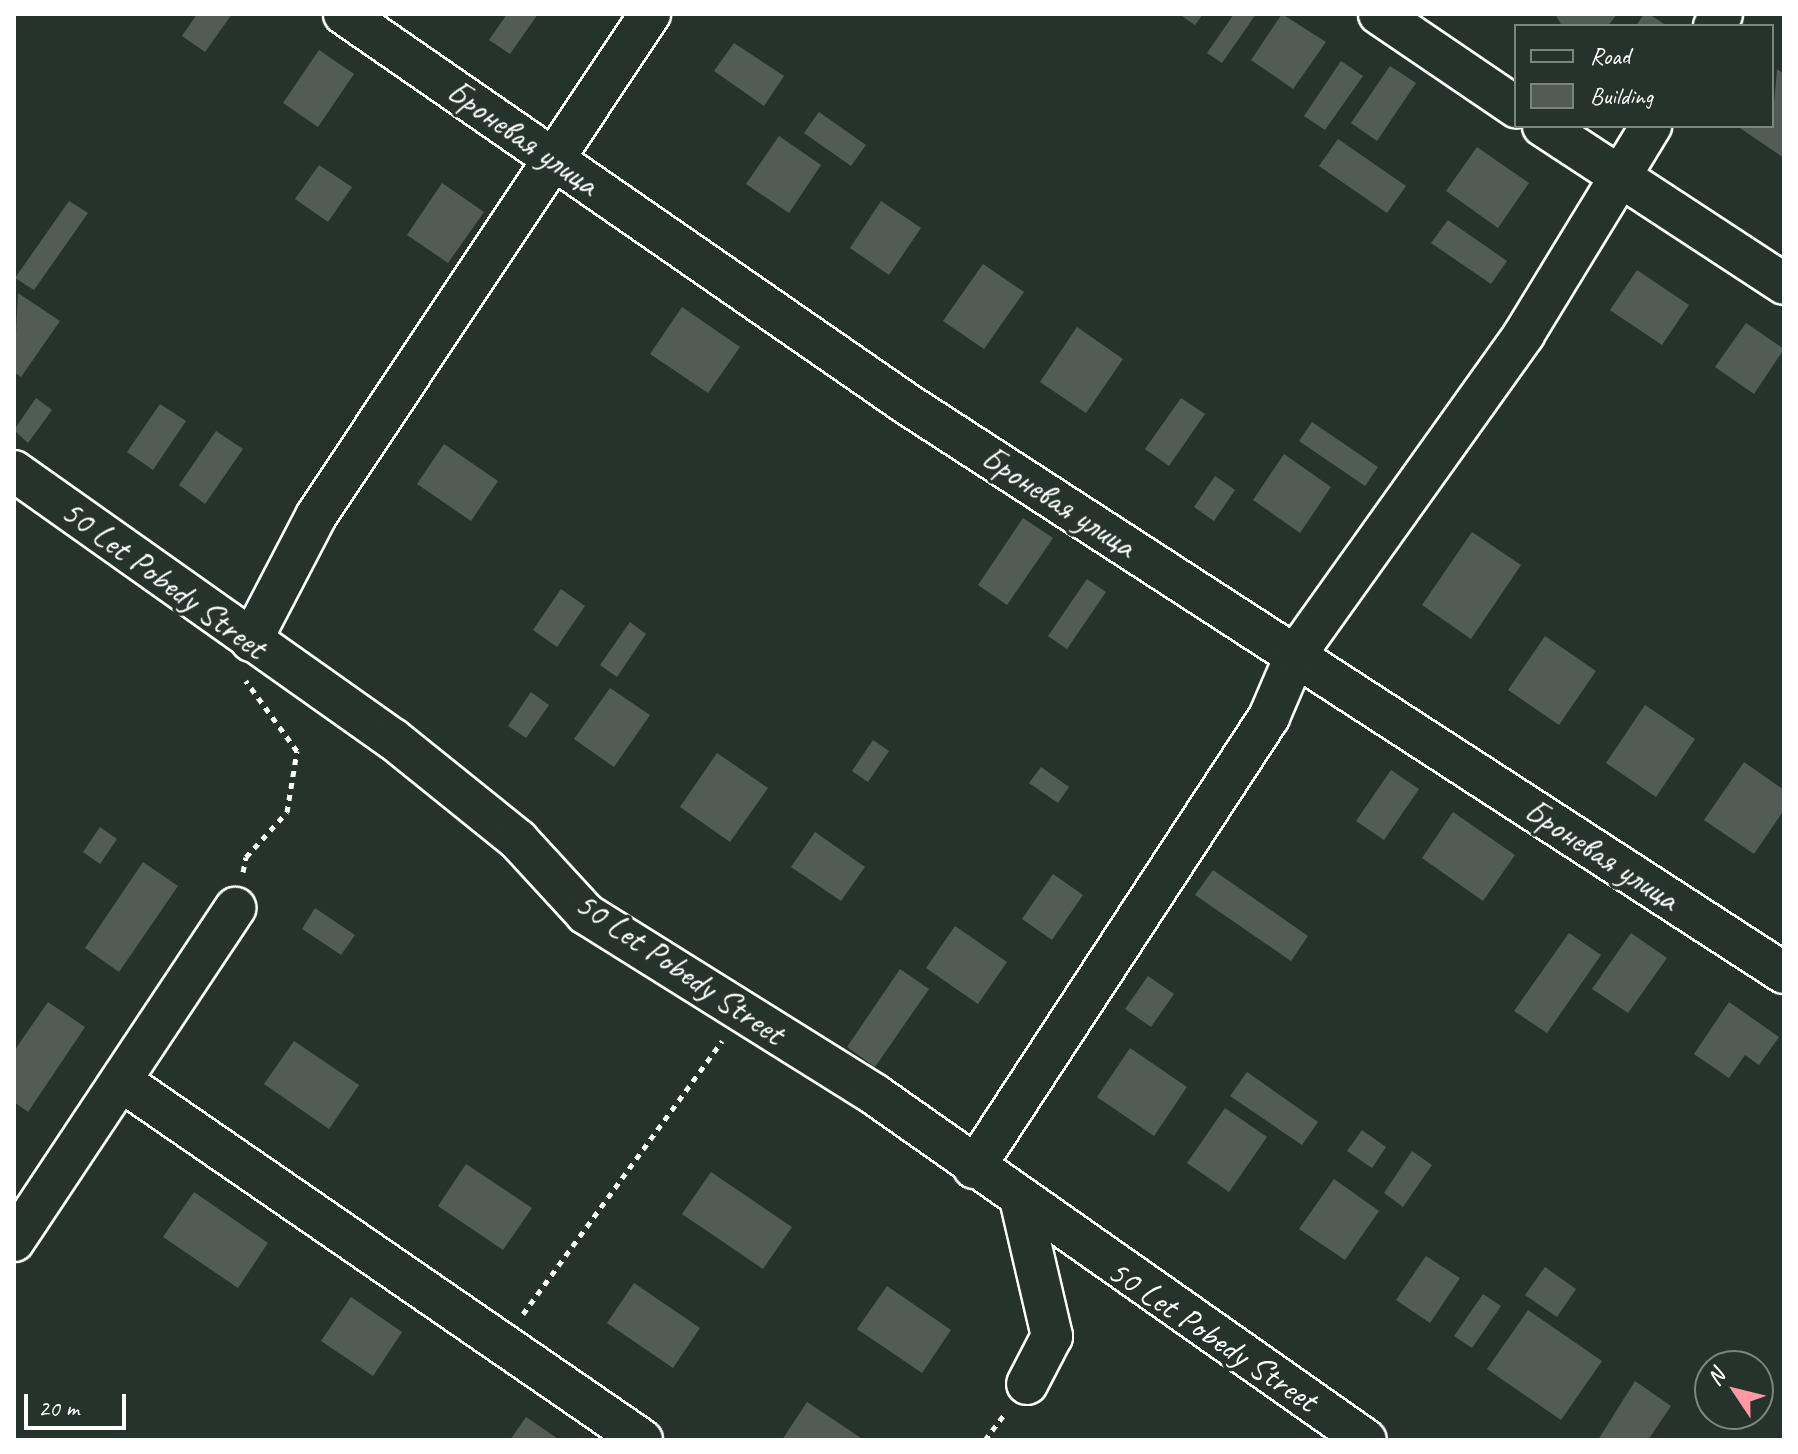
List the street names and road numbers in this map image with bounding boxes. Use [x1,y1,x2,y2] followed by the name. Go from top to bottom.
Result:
[439,70,607,204] street label: Броневая улица
[974,436,1144,566] street label: Броневая улица
[53,491,275,667] street label: 50 Let Pobedy Street
[1517,789,1687,919] street label: Броневая улица
[568,883,792,1053] street label: 50 Let Pobedy Street
[1101,1250,1325,1420] street label: 50 Let Pobedy Street

